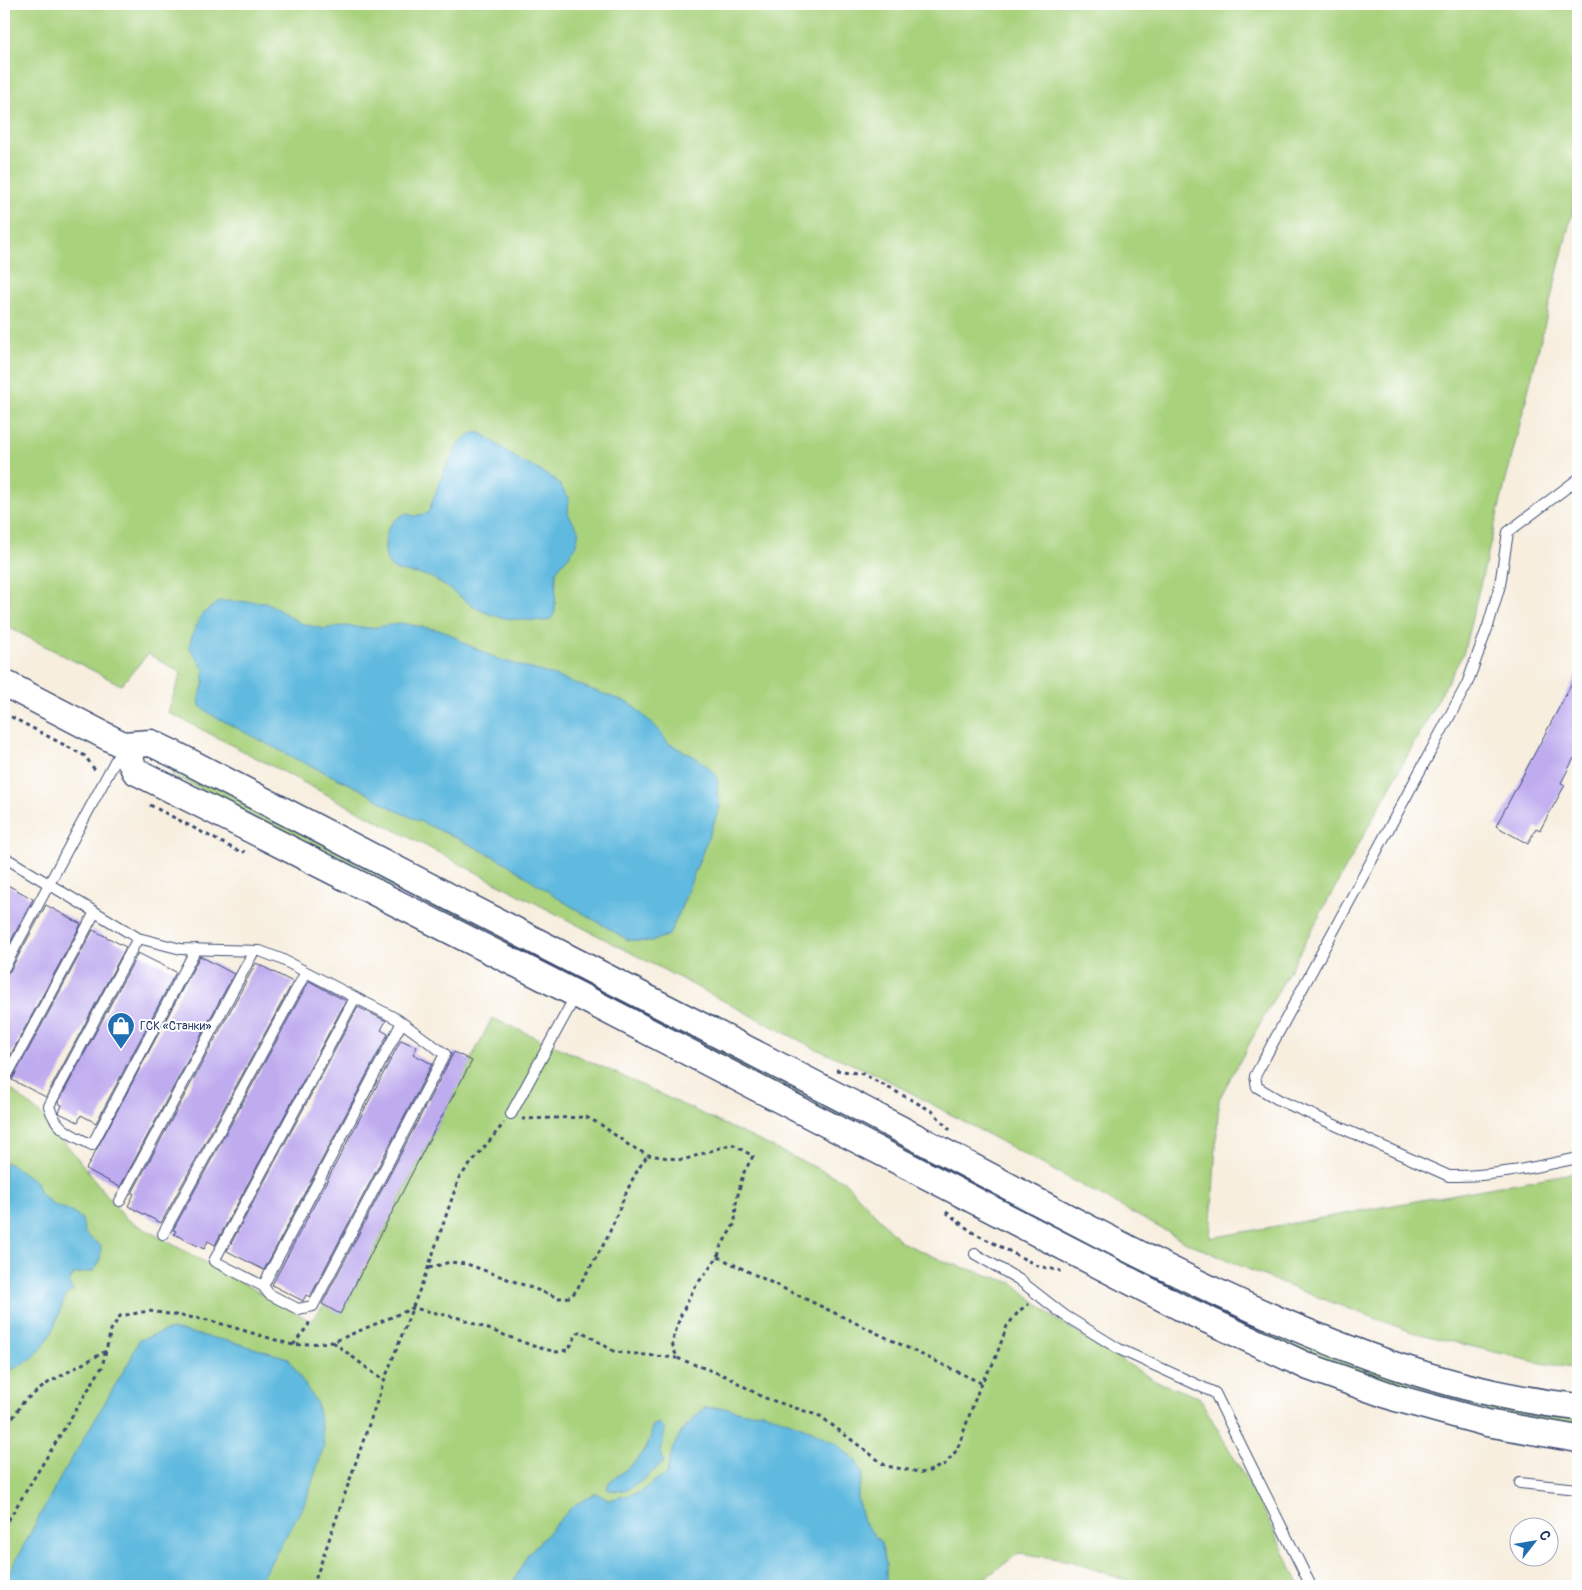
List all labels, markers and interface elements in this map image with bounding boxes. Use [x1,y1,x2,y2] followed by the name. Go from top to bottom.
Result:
[106,1011,136,1050] shop icon: ГСК «Станки»
[140,1019,211,1034] place label: ГСК «Станки»
[1510,1518,1560,1568] north arrow
[1535,1527,1554,1544] text: С

